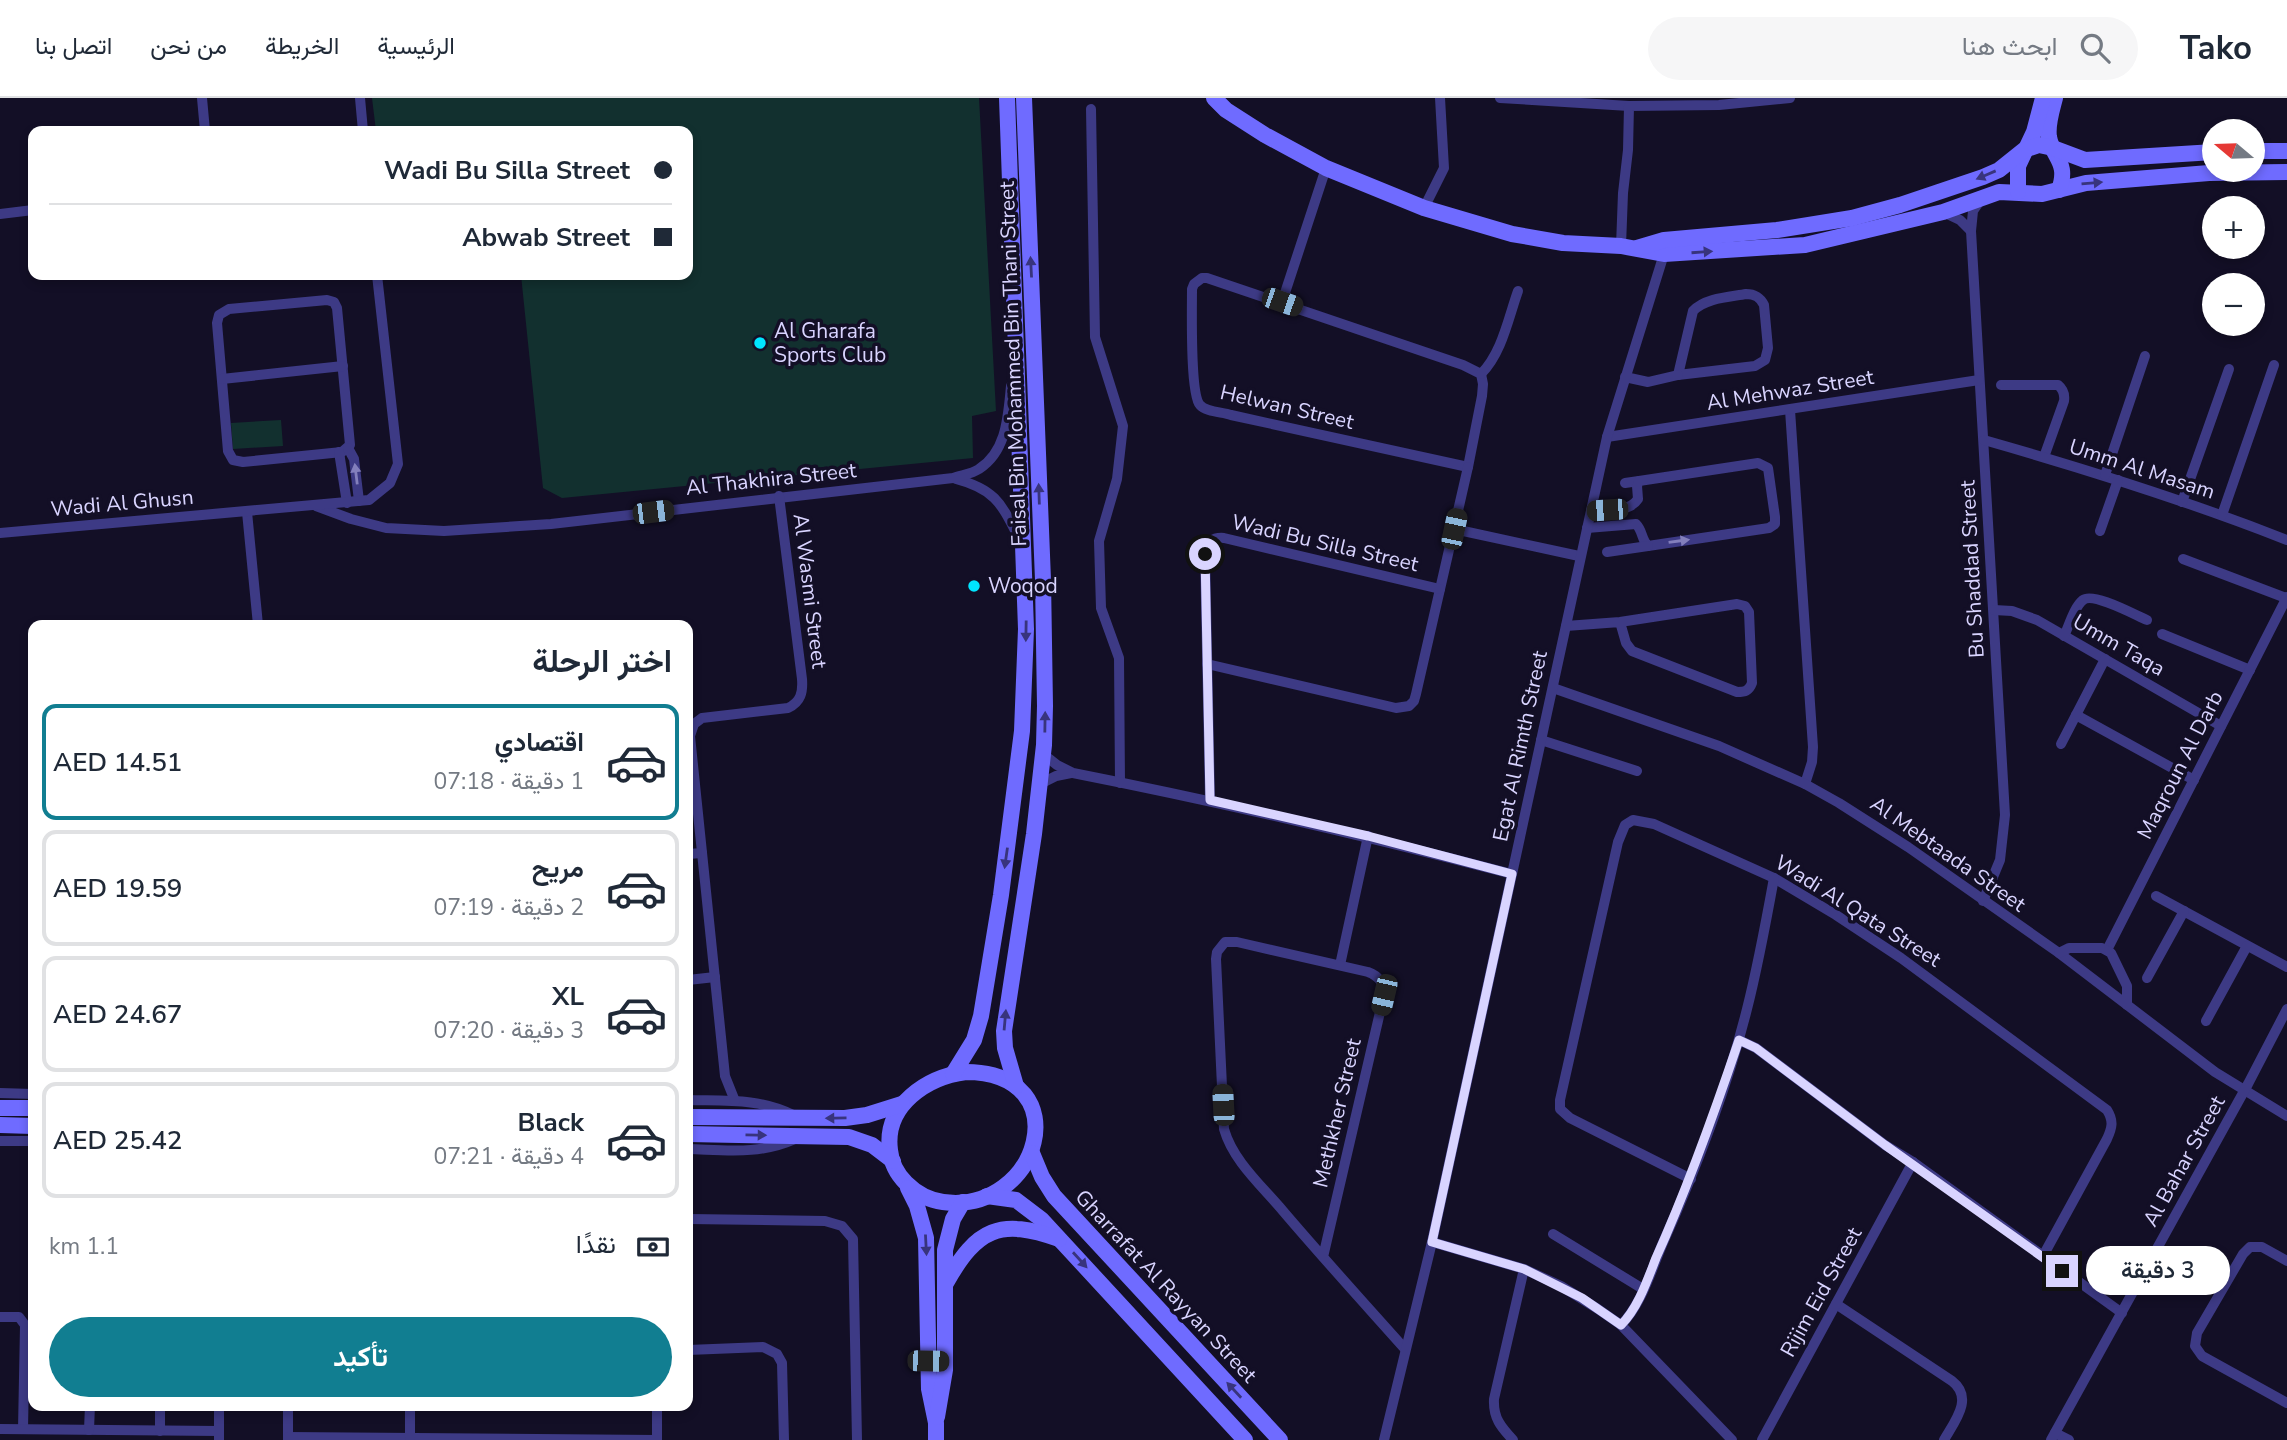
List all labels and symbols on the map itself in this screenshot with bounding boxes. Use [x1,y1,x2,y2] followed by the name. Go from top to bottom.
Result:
[2202,119,2264,182] north arrow
[1975,170,1996,181] one-way arrow
[2081,177,2103,188] one-way arrow
[993,180,1033,547] street label: Faisal Bin Mohammed Bin Thani Street
[1692,246,1714,257] one-way arrow
[1025,256,1036,278] one-way arrow
[1259,285,1306,319] car
[774,317,886,369] place label: Al Gharafa Sports Club
[752,335,768,351] marker: Al Gharafa Sports Club
[1704,363,1876,417] street label: Al Mehwaz Street
[1217,378,1357,436] street label: Helwan Street
[2065,432,2219,506] street label: Umm Al Masam
[684,456,858,502] street label: Al Thakhira Street
[350,463,361,485] one-way arrow
[1953,479,1991,659] street label: Bu Shaddad Street
[49,483,195,523] street label: Wadi Al Ghusn
[1034,483,1045,505] one-way arrow
[1586,498,1629,522] car
[631,499,676,525] car
[1440,506,1469,552] car
[1229,508,1422,578] street label: Wadi Bu Silla Street
[787,512,833,671] street label: Al Wasmi Street
[1668,535,1690,546] one-way arrow
[1189,538,1221,570] route start
[988,572,1058,600] place label: Woqod
[966,578,982,594] marker: Woqod
[2068,607,2170,683] street label: Umm Taqa
[1020,621,1031,643] one-way arrow
[1486,648,1554,844] street label: Egat Al Rimth Street
[2131,686,2229,844] street label: Maqroun Al Darb
[1039,710,1050,732] one-way arrow
[1865,790,2032,919] street label: Al Mebtaada Street
[1001,847,1012,869] one-way arrow
[1770,849,1947,974] street label: Wadi Al Qata Street
[1370,972,1399,1018] car
[1000,1009,1011,1031] one-way arrow
[1306,1035,1368,1190] street label: Methkher Street
[1212,1083,1235,1127] car
[2136,1090,2232,1231] street label: Al Bahar Street
[825,1112,847,1124] one-way arrow
[745,1129,767,1141] one-way arrow
[1069,1183,1263,1389] street label: Gharrafat Al Rayyan Street
[1774,1222,1869,1362] street label: Rijim Eid Street
[921,1235,932,1257] one-way arrow
[2086,1246,2230,1296] callout: 3 دقيقة
[1072,1251,1088,1269] one-way arrow
[2046,1255,2078,1287] route end
[907,1350,950,1372] car
[1226,1381,1242,1399] one-way arrow

